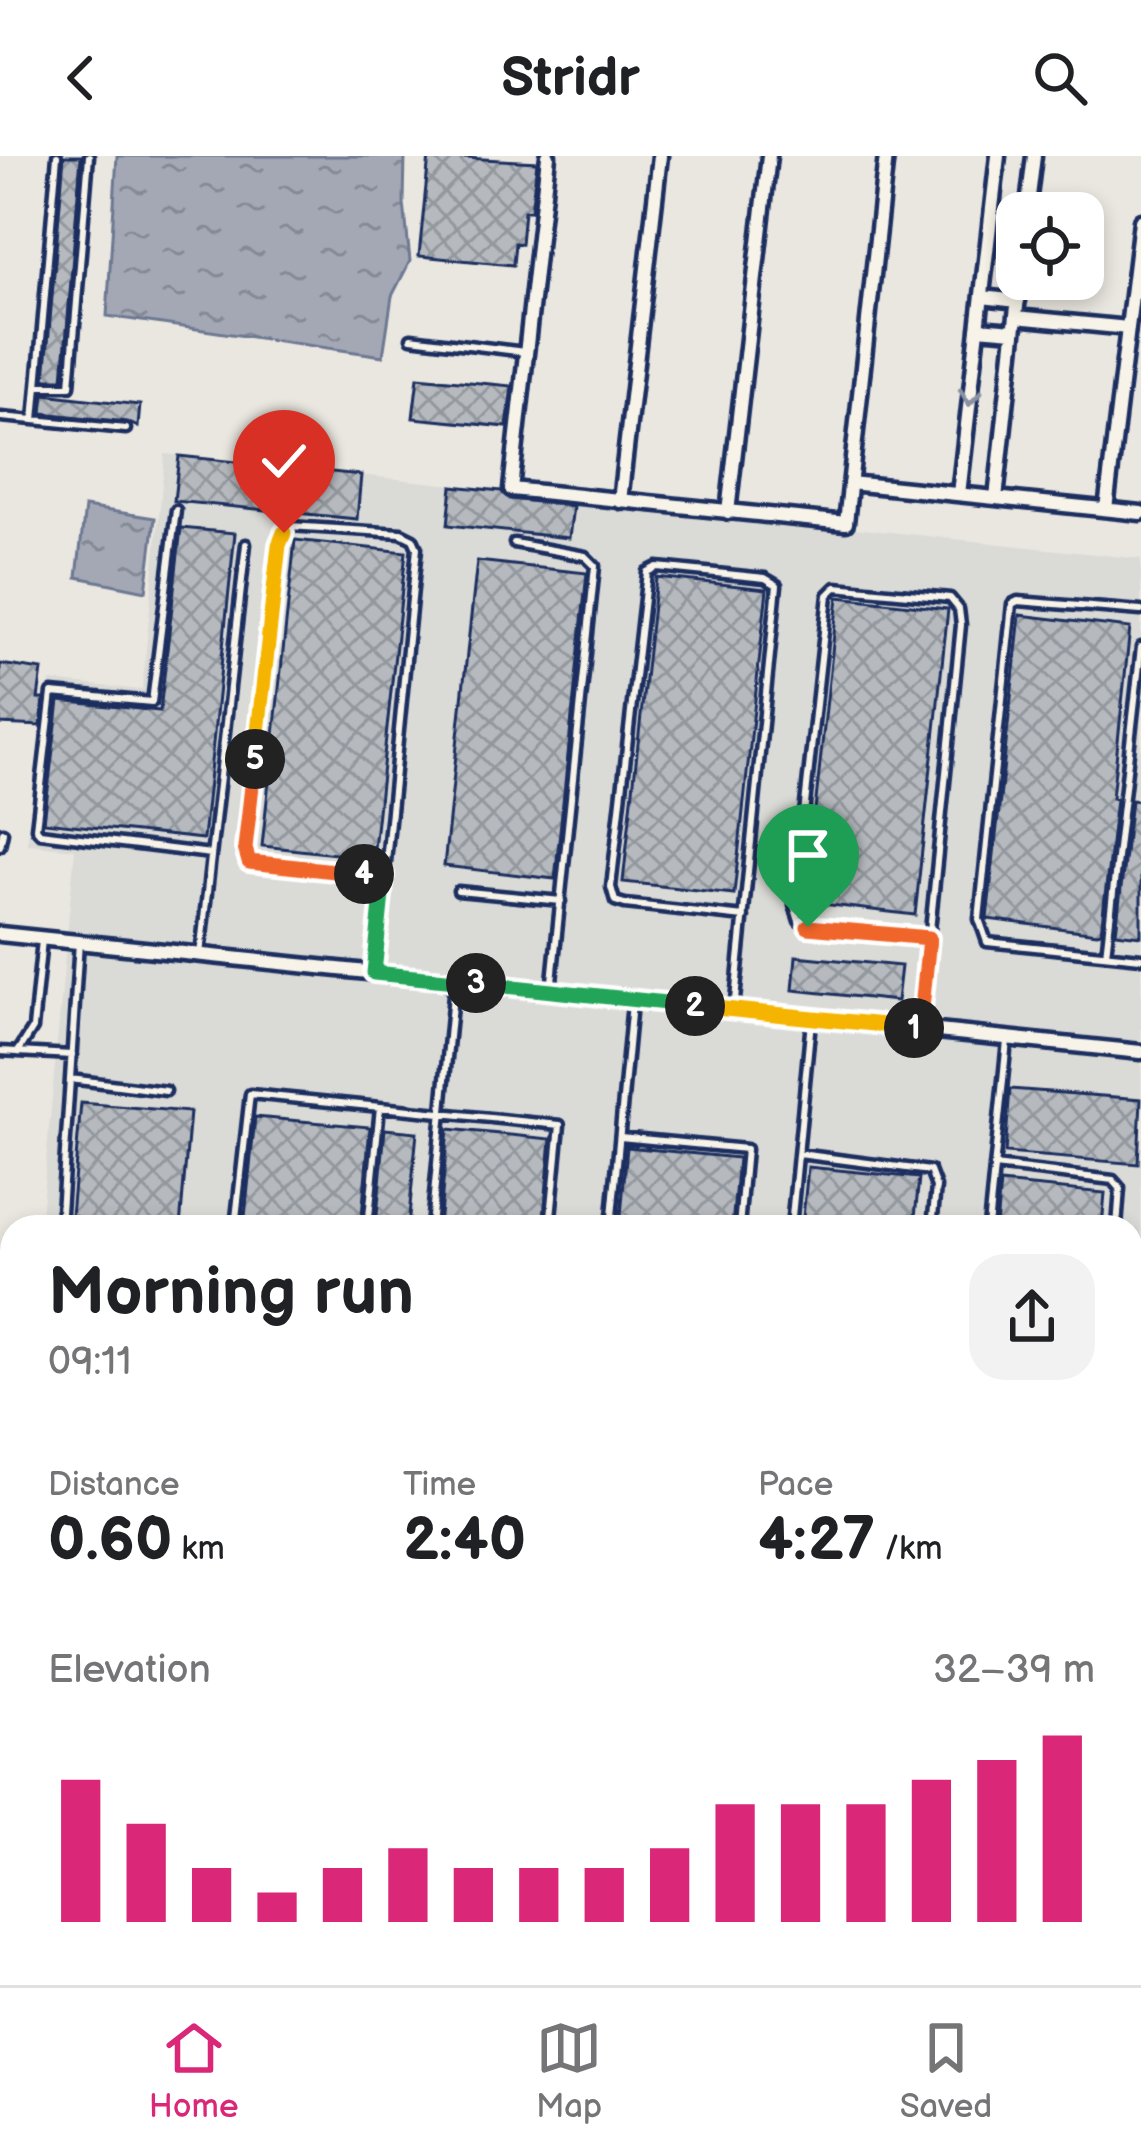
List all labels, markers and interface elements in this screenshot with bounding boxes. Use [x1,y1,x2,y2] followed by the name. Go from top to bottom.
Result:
[48,45,114,111] icon: back
[1027,45,1093,111] icon: search
[501,46,640,111] text: Stridr
[996,192,1104,300] map controls
[996,192,1104,300] button: locate
[958,388,984,407] one-way arrow
[233,410,335,533] pin
[251,428,317,494] icon: check
[225,729,285,789] pin: 5
[245,739,265,779] text: 5
[757,804,859,927] pin
[775,822,841,888] icon: arrive
[334,844,394,904] pin: 4
[354,854,374,894] text: 4
[446,953,506,1013] pin: 3
[466,963,486,1003] text: 3
[665,976,725,1036] pin: 2
[685,986,705,1026] text: 2
[884,998,944,1058] pin: 1
[907,1008,921,1048] text: 1
[48,1254,414,1333] text: Morning run
[969,1254,1095,1380] button: share
[48,1339,132,1386] text: 09:11
[48,1465,180,1505] text: Distance
[403,1465,476,1505] text: Time
[758,1465,833,1505] text: Pace
[48,1505,172,1577] text: 0.60
[403,1505,526,1577] text: 2:40
[758,1505,875,1577] text: 4:27
[172,1529,225,1569] text: km
[875,1529,943,1569] text: /km
[48,1647,211,1694] text: Elevation
[933,1647,1095,1694] text: 32–39 m
[149,2015,238,2127] tab: Home
[536,2015,602,2127] tab: Map
[900,2015,992,2127] tab: Saved

